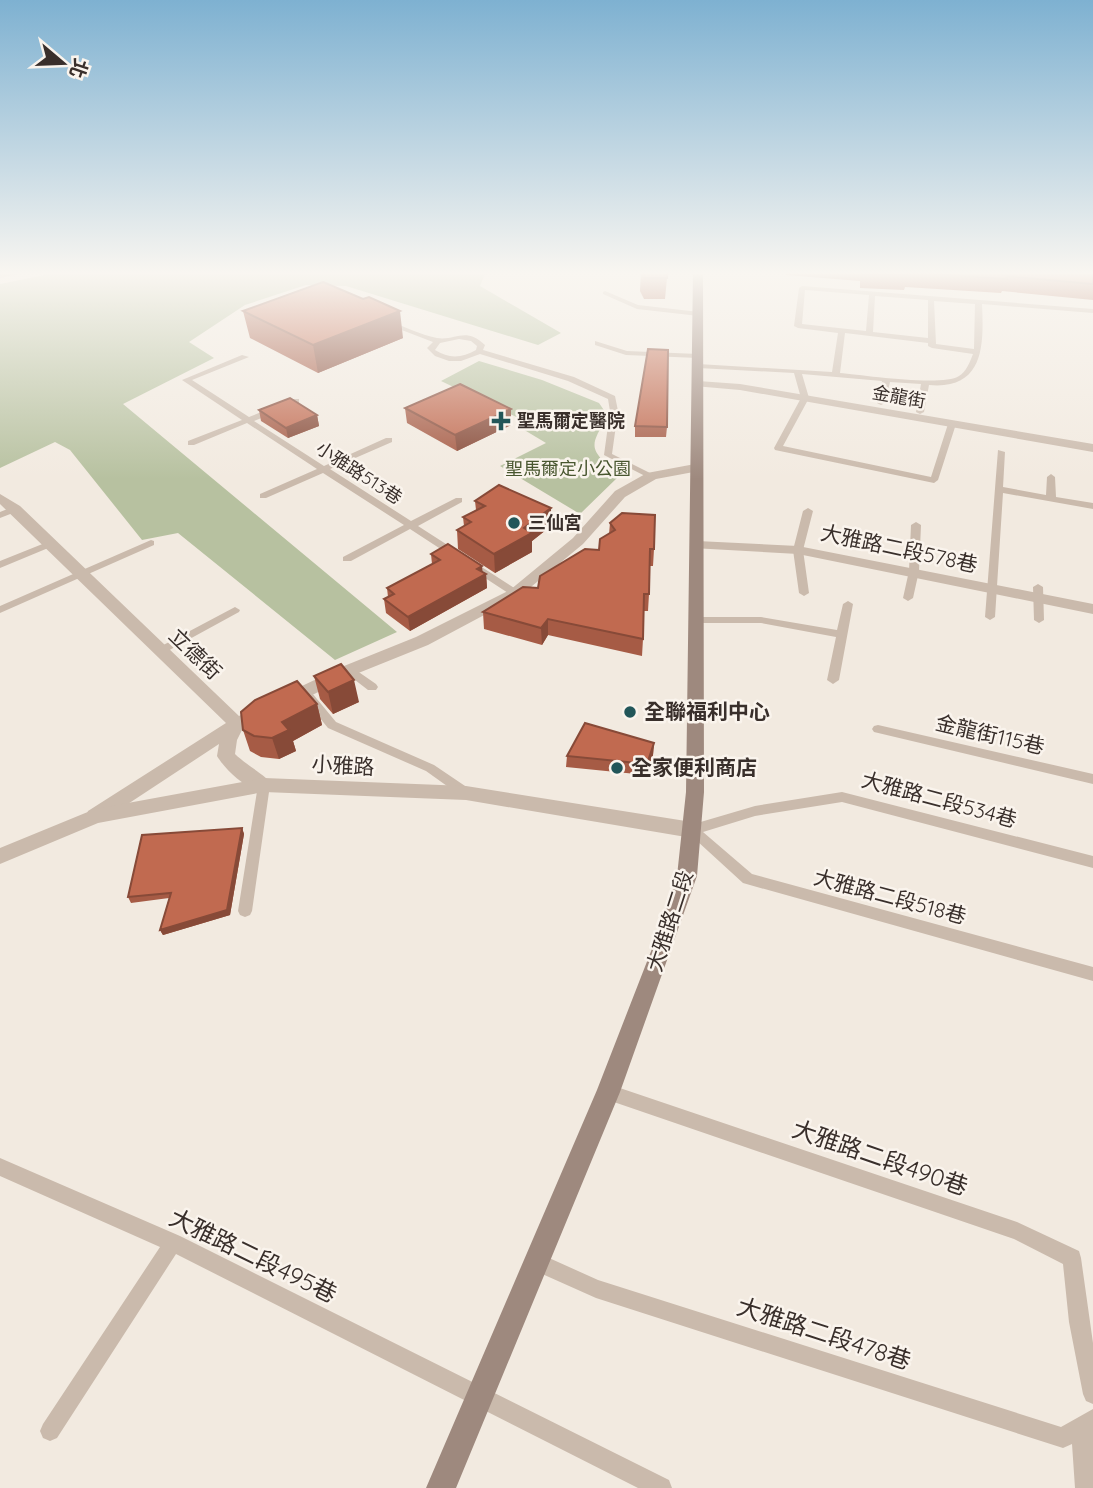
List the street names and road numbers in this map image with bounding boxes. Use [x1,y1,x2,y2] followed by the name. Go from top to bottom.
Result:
[871,380,928,413] street label: 金龍街
[312,436,407,509] street label: 小雅路513巷
[818,519,980,577] street label: 大雅路二段578巷
[164,622,227,685] street label: 立德街
[933,709,1047,759] street label: 金龍街115巷
[311,750,375,780] street label: 小雅路
[859,766,1020,832] street label: 大雅路二段534巷
[811,863,969,929] street label: 大雅路二段518巷
[640,867,698,975] street label: 大雅路二段
[789,1113,972,1201] street label: 大雅路二段490巷
[165,1202,342,1309] street label: 大雅路二段495巷
[734,1291,915,1375] street label: 大雅路二段478巷

